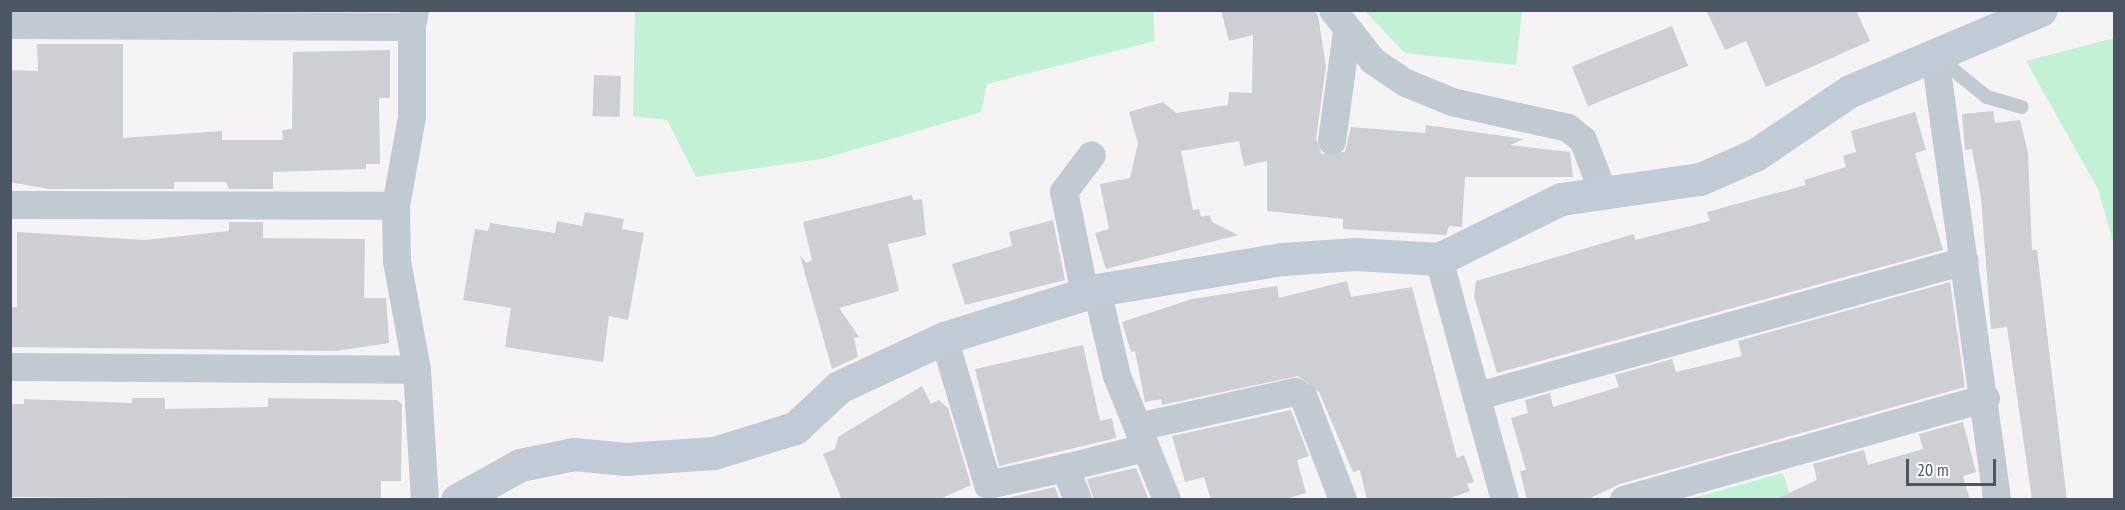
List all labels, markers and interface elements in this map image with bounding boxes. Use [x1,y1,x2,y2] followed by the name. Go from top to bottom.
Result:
[1909,447,1999,485] scale bar
[1917,458,1949,481] text: 20 m

